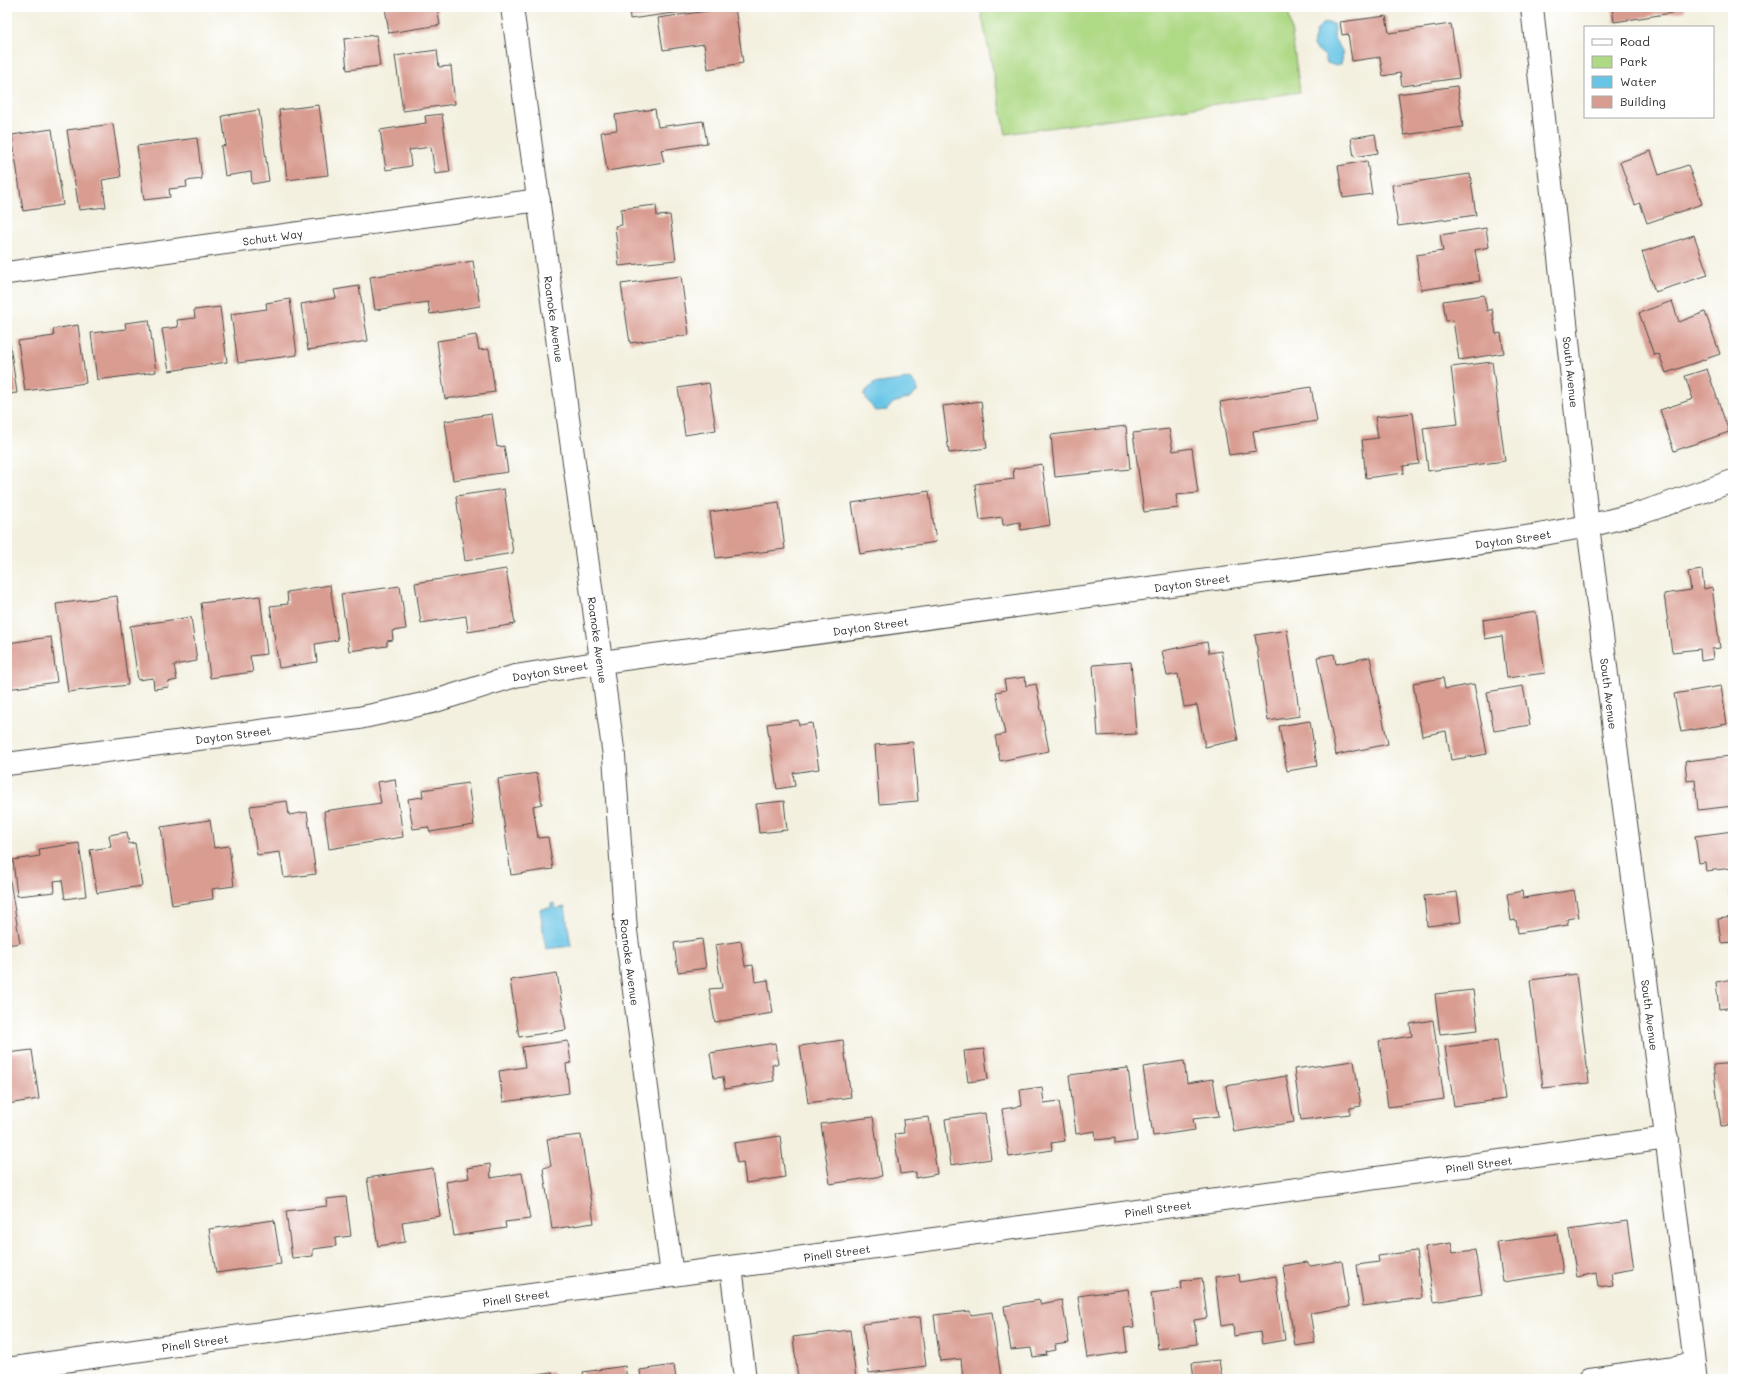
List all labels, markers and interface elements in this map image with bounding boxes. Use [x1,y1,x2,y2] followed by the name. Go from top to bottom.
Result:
[1584,26,1714,118] legend
[1620,33,1650,49] text: Road
[1620,53,1647,69] text: Park
[1620,73,1657,89] text: Water
[1620,93,1666,109] text: Building
[242,225,304,248] street label: Schutt Way
[541,275,568,364] street label: Roanoke Avenue
[1560,336,1583,408] street label: South Avenue
[1474,525,1552,551] street label: Dayton Street
[1153,570,1231,595] street label: Dayton Street
[585,596,612,685] street label: Roanoke Avenue
[832,613,910,638] street label: Dayton Street
[511,657,589,684] street label: Dayton Street
[1597,657,1621,730] street label: South Avenue
[194,722,272,747] street label: Dayton Street
[618,918,643,1007] street label: Roanoke Avenue
[1639,979,1662,1052] street label: South Avenue
[1444,1152,1513,1176] street label: Pinell Street
[1124,1196,1192,1220] street label: Pinell Street
[803,1240,871,1264] street label: Pinell Street
[482,1285,550,1309] street label: Pinell Street
[161,1330,230,1355] street label: Pinell Street

